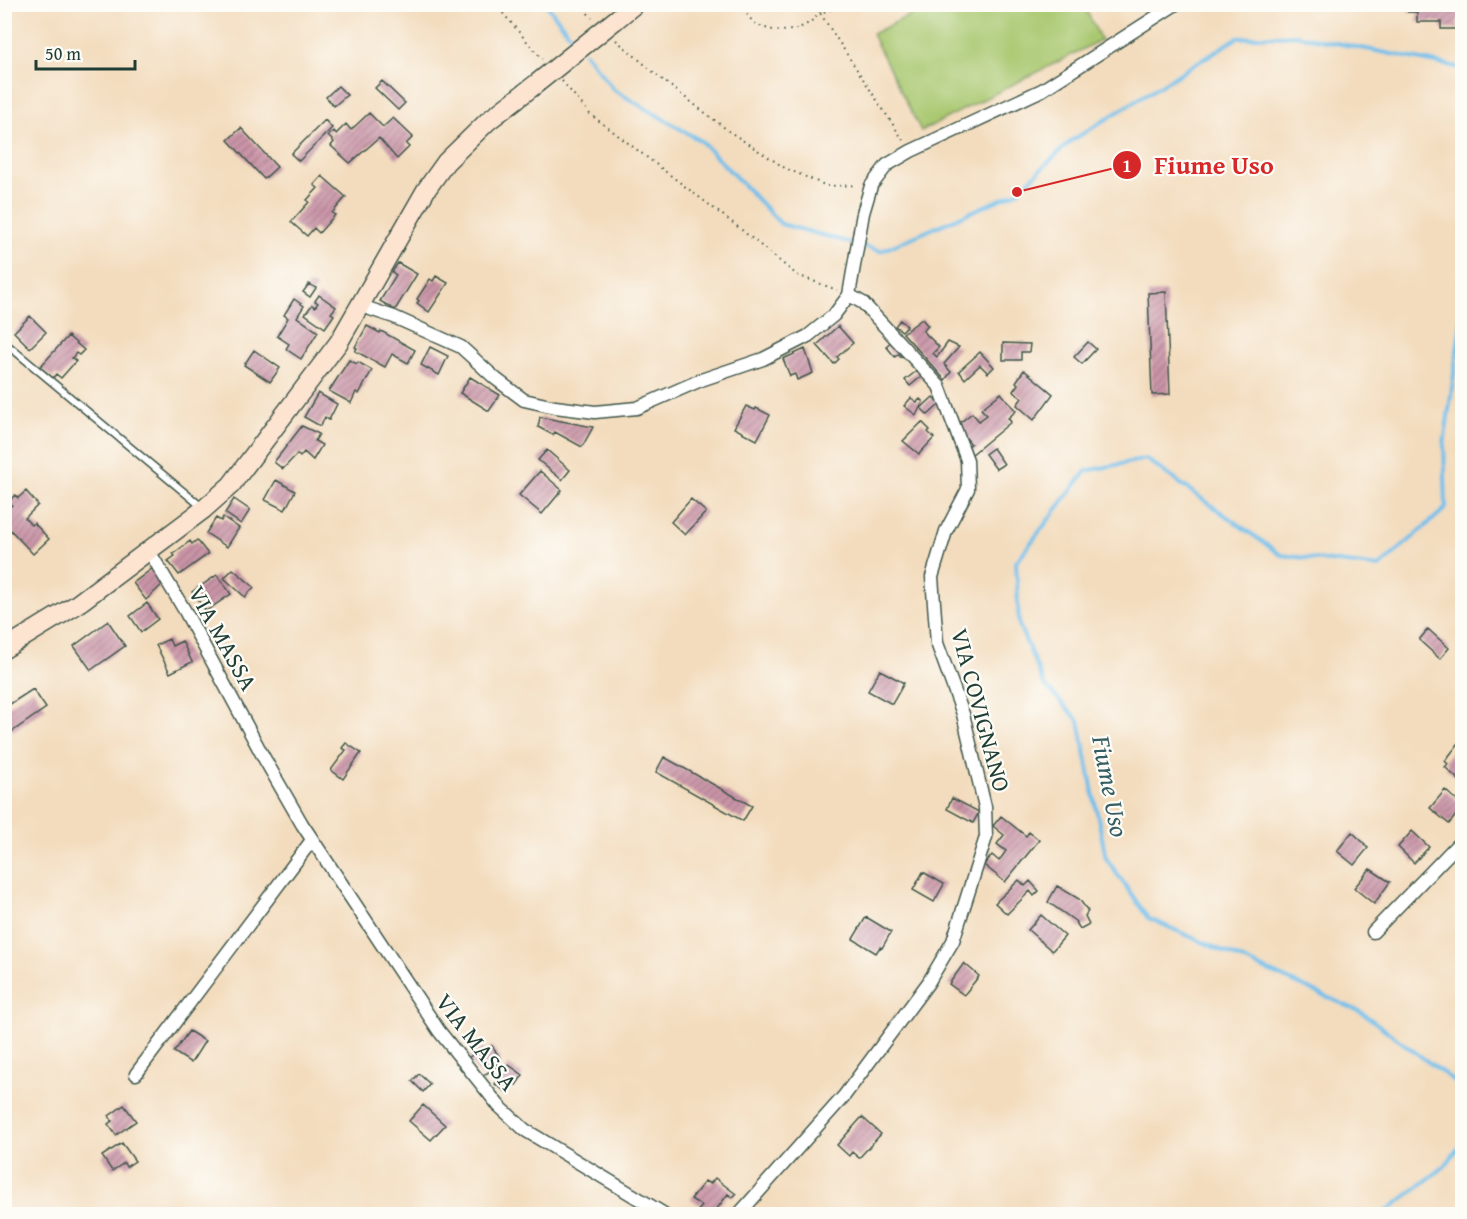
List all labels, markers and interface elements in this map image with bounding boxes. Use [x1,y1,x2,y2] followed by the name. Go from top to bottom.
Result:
[36,33,135,71] scale bar
[45,40,81,67] text: 50 m
[1112,143,1286,187] callout: Fiume Uso
[1154,145,1274,184] text: Fiume Uso
[1122,152,1132,179] text: 1
[180,579,266,697] street label: VIA MASSA
[942,625,1020,795] street label: VIA COVIGNANO
[1082,731,1140,840] water label: Fiume Uso
[428,986,527,1098] street label: VIA MASSA

